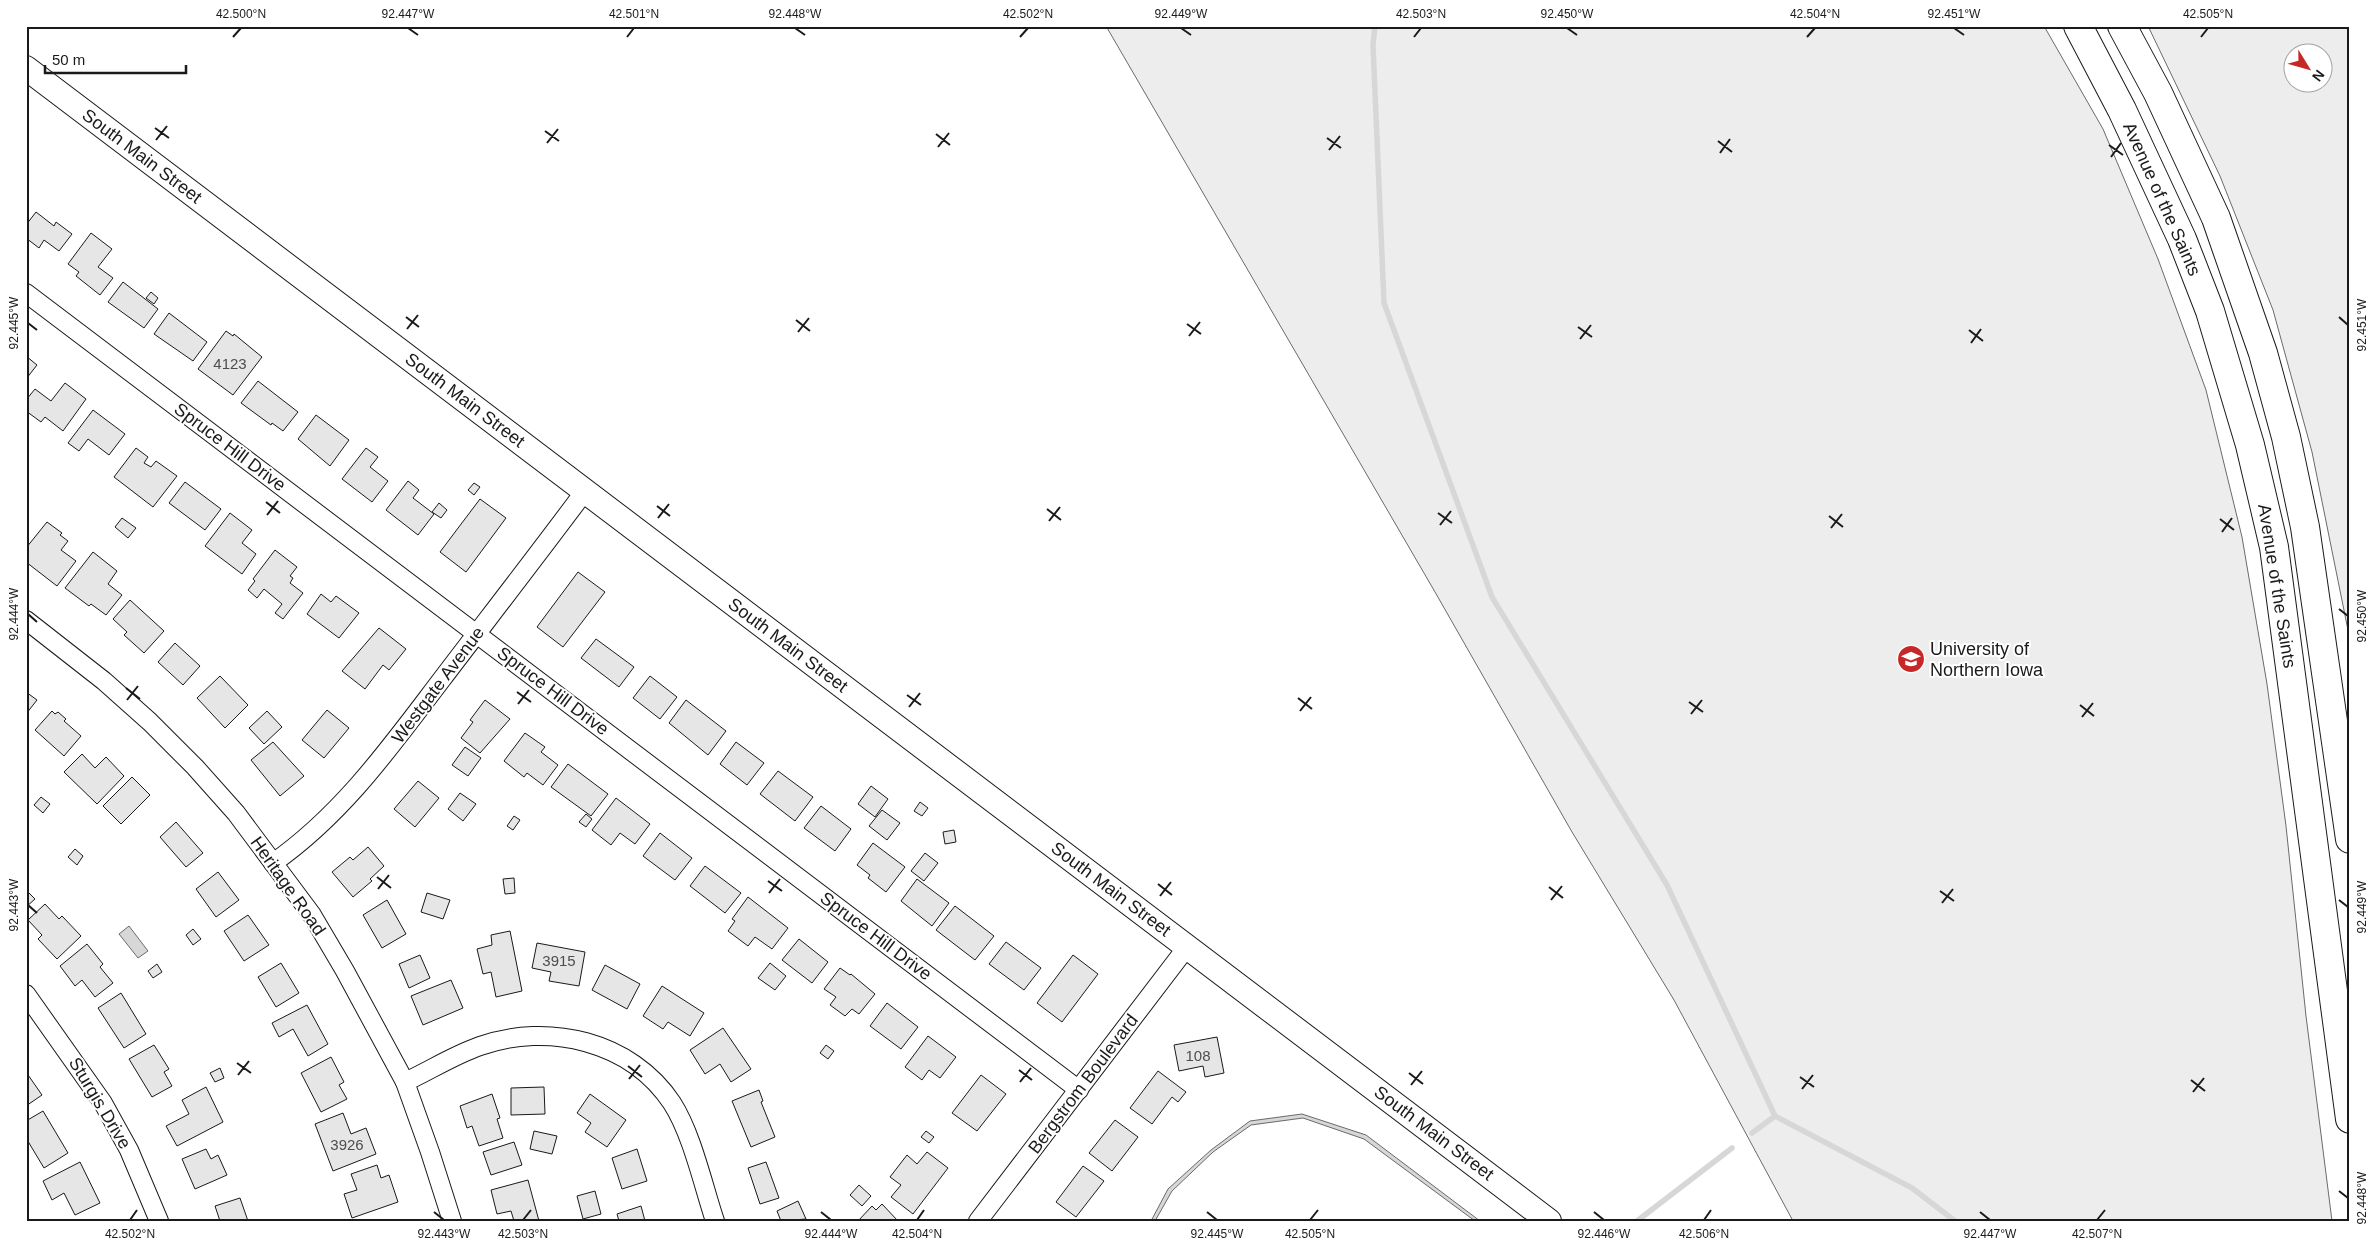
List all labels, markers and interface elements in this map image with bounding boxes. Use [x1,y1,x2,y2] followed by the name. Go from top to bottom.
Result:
[216,7,266,21] text: 42.500°N
[382,7,435,21] text: 92.447°W
[609,7,659,21] text: 42.501°N
[769,7,822,21] text: 92.448°W
[1003,7,1053,21] text: 42.502°N
[1155,7,1208,21] text: 92.449°W
[1396,7,1446,21] text: 42.503°N
[1541,7,1594,21] text: 92.450°W
[1790,7,1840,21] text: 42.504°N
[1928,7,1981,21] text: 92.451°W
[2183,7,2233,21] text: 42.505°N
[45,42,186,74] scale bar
[2284,42,2334,92] north arrow
[52,51,85,68] text: 50 m
[2309,67,2328,85] text: N
[78,105,206,207] street label: South Main Street
[2119,119,2205,279] street label: Avenue of the Saints
[7,296,21,349] text: 92.445°W
[2355,298,2369,351] text: 92.451°W
[401,349,529,451] street label: South Main Street
[213,355,247,372] house number: 4123
[170,399,290,495] street label: Spruce Hill Drive
[2254,503,2300,669] street label: Avenue of the Saints
[7,587,21,640] text: 92.444°W
[2355,589,2369,642] text: 92.450°W
[724,594,852,696] street label: South Main Street
[388,623,488,747] street label: Westgate Avenue
[1930,639,2044,680] place label: University of Northern Iowa
[493,643,613,739] street label: Spruce Hill Drive
[1896,644,1926,674] school or university icon: University of Northern Iowa
[247,833,329,939] street label: Heritage Road
[1047,838,1175,940] street label: South Main Street
[7,878,21,931] text: 92.443°W
[2355,880,2369,933] text: 92.449°W
[816,888,936,984] street label: Spruce Hill Drive
[542,952,576,969] house number: 3915
[1024,1010,1142,1158] street label: Bergstrom Boulevard
[1185,1047,1211,1064] house number: 108
[65,1054,135,1152] street label: Sturgis Drive
[1370,1082,1498,1184] street label: South Main Street
[330,1136,364,1153] house number: 3926
[2355,1171,2369,1224] text: 92.448°W
[105,1227,155,1241] text: 42.502°N
[418,1227,471,1241] text: 92.443°W
[498,1227,548,1241] text: 42.503°N
[805,1227,858,1241] text: 92.444°W
[892,1227,942,1241] text: 42.504°N
[1191,1227,1244,1241] text: 92.445°W
[1285,1227,1335,1241] text: 42.505°N
[1578,1227,1631,1241] text: 92.446°W
[1679,1227,1729,1241] text: 42.506°N
[1964,1227,2017,1241] text: 92.447°W
[2072,1227,2122,1241] text: 42.507°N

